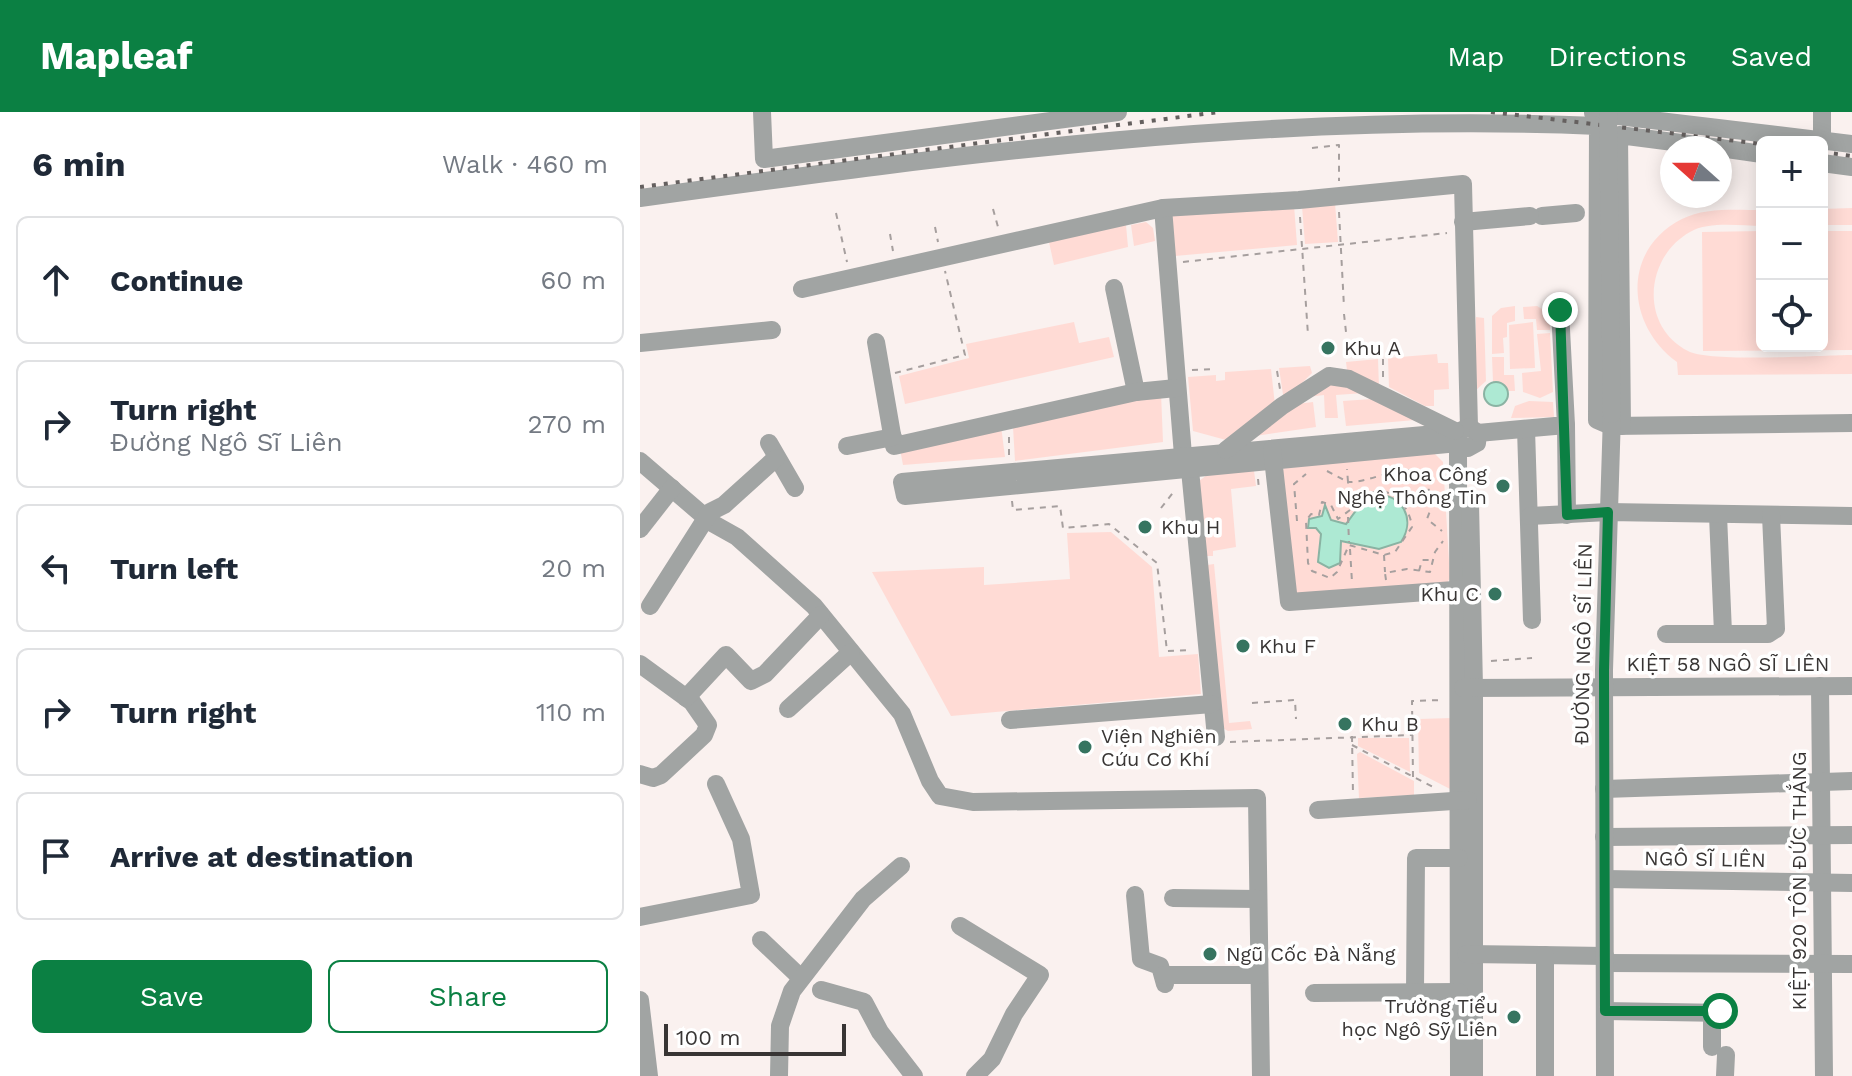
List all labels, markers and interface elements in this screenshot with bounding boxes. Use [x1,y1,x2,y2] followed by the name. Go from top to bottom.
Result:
[40,34,192,78] text: Mapleaf
[1447,40,1504,73] text: Map
[1548,40,1687,73] text: Directions
[1731,40,1812,73] text: Saved
[1660,136,1732,208] north arrow
[1756,136,1828,352] map controls
[1756,136,1828,208] button: +
[32,144,126,184] text: 6 min
[442,149,608,179] text: Walk · 460 m
[1756,208,1828,280] button: −
[34,258,78,302] icon: ahead
[110,263,243,298] text: Continue
[540,265,606,295] text: 60 m
[1756,280,1828,352] button: locate
[1542,292,1578,328] route end
[1344,336,1401,360] place label: Khu A
[1319,339,1337,357] marker: Khu A
[110,392,256,427] text: Turn right
[34,402,78,446] icon: right
[527,409,606,439] text: 270 m
[110,427,343,457] text: Đường Ngô Sĩ Liên
[1337,462,1487,509] place label: Khoa Công Nghệ Thông Tin
[1494,477,1512,495] marker: Khoa Công Nghệ Thông Tin
[1161,515,1220,539] place label: Khu H
[1136,518,1154,536] marker: Khu H
[1569,543,1597,745] street label: ĐƯỜNG NGÔ SĨ LIÊN
[34,546,78,590] icon: left
[110,551,238,586] text: Turn left
[541,553,606,583] text: 20 m
[1421,582,1479,606] place label: Khu C
[1486,585,1504,603] marker: Khu C
[1259,634,1316,658] place label: Khu F
[1234,637,1252,655] marker: Khu F
[1627,652,1829,676] street label: KIỆT 58 NGÔ SĨ LIÊN
[34,690,78,734] icon: right
[110,695,256,730] text: Turn right
[536,697,606,727] text: 110 m
[1361,712,1419,736] place label: Khu B
[1336,715,1354,733] marker: Khu B
[1101,724,1217,771] place label: Viện Nghiên Cứu Cơ Khí
[1076,738,1094,756] marker: Viện Nghiên Cứu Cơ Khí
[1786,752,1811,1011] street label: KIỆT 920 TÔN ĐỨC THẮNG
[34,834,78,878] icon: arrive
[110,839,414,874] text: Arrive at destination
[1644,846,1766,872] street label: NGÔ SĨ LIÊN
[1226,942,1396,966] place label: Ngũ Cốc Đà Nẵng
[1201,945,1219,963] marker: Ngũ Cốc Đà Nẵng
[32,960,312,1033] button: Save
[328,960,608,1033] button: Share
[1702,993,1738,1029] route start
[1342,994,1498,1041] place label: Trường Tiểu học Ngô Sỹ Liên
[1505,1008,1523,1026] marker: Trường Tiểu học Ngô Sỹ Liên
[664,1020,846,1056] scale bar
[676,1025,740,1050] text: 100 m

